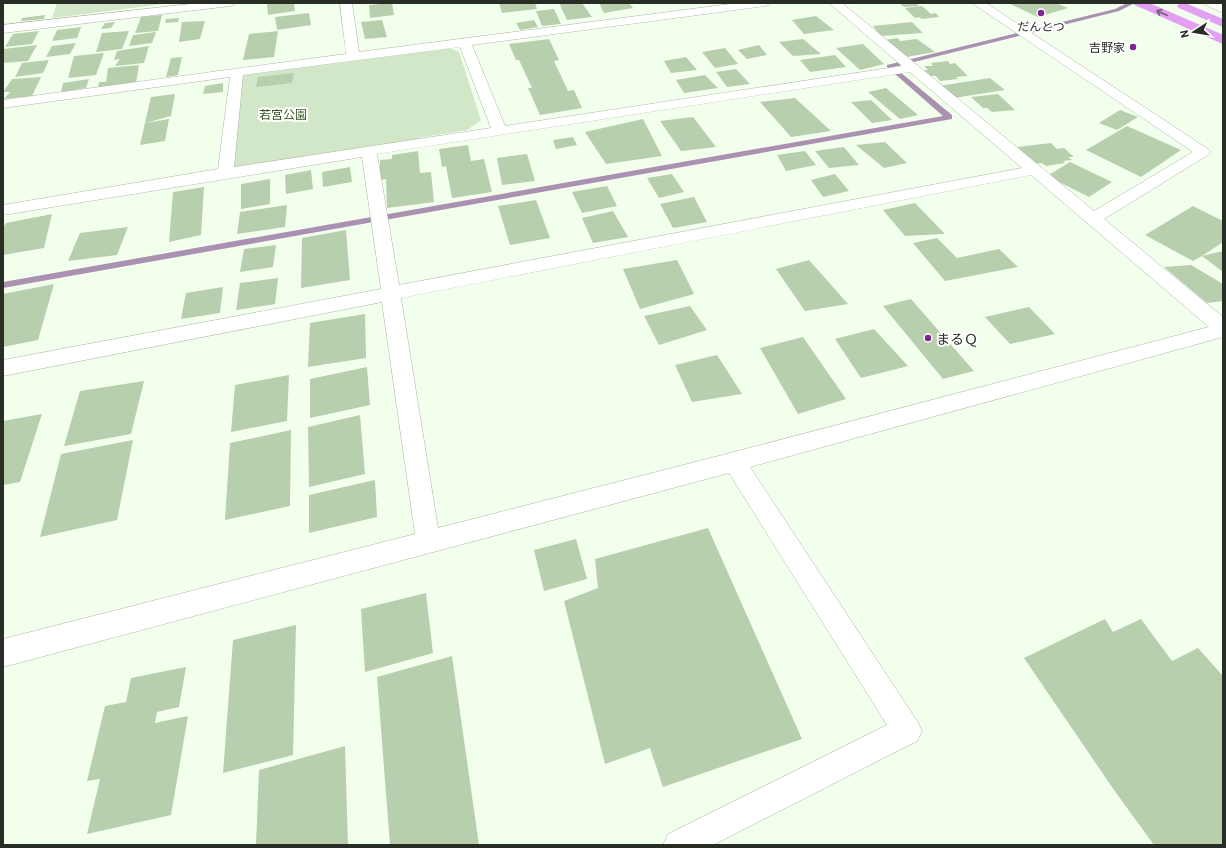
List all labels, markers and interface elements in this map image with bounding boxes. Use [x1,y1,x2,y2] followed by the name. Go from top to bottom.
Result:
[1036,8,1046,18] marker: だんとつ
[1156,9,1168,16] one-way arrow
[1174,12,1214,52] north arrow
[1017,19,1065,33] place label: だんとつ
[1177,29,1191,39] text: N
[1089,40,1125,54] place label: 吉野家
[1128,42,1138,52] marker: 吉野家
[259,107,307,121] park label: 若宮公園
[936,330,978,347] place label: まるＱ
[923,333,933,343] marker: まるＱ

